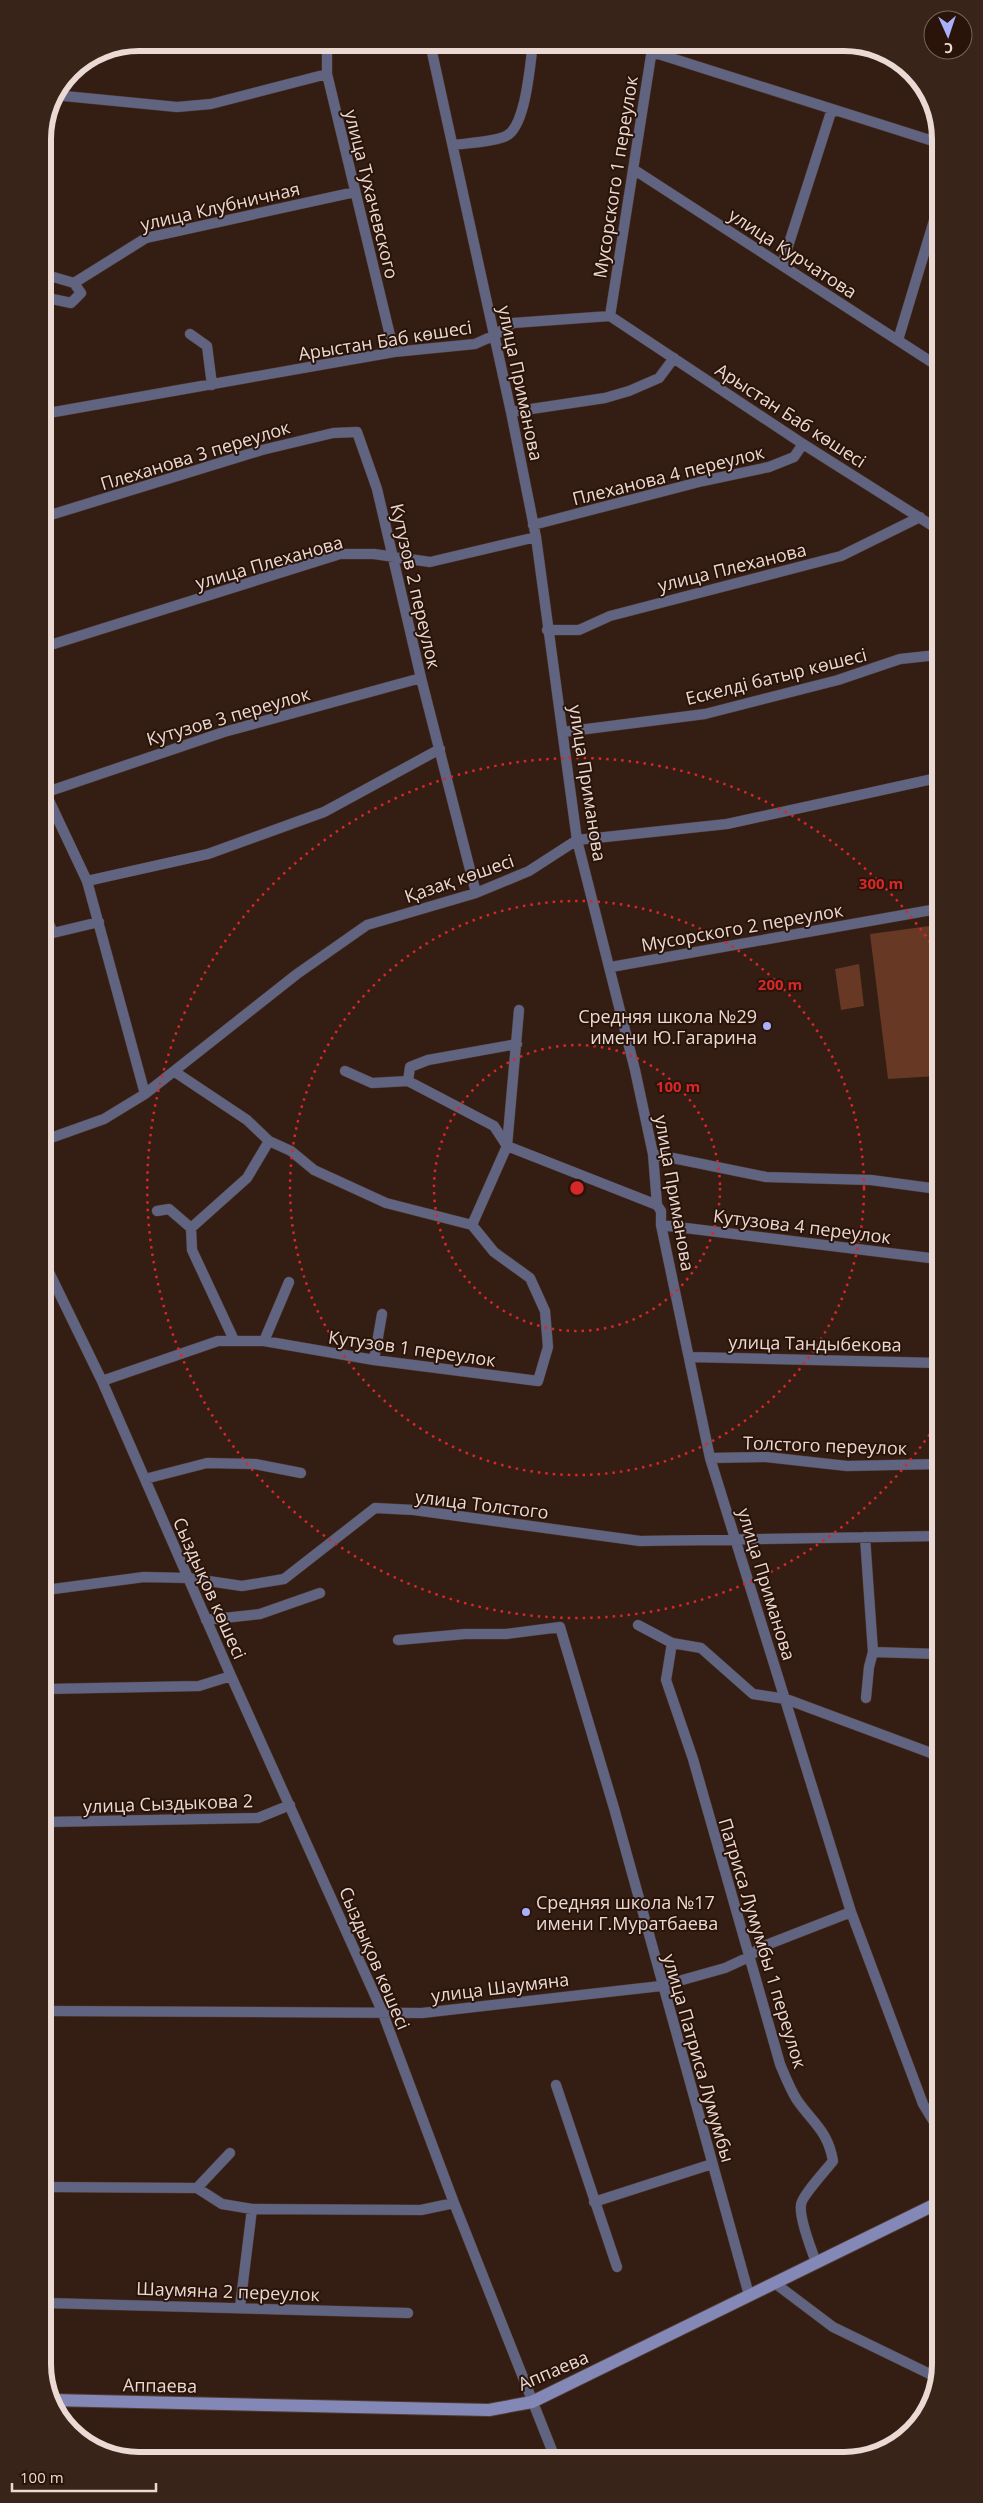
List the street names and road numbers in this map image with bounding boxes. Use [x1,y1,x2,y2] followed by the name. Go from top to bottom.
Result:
[587,73,643,280] street label: Мусорского 1 переулок
[339,107,405,281] street label: улица Тухачевского
[138,176,302,236] street label: улица Клубничная
[724,203,862,303] street label: улица Курчатова
[493,303,549,463] street label: улица Приманова
[297,314,473,366] street label: Арыстан Баб көшесі
[711,357,871,473] street label: Арыстан Баб көшесі
[97,415,293,495] street label: Плеханова 3 переулок
[570,439,767,510] street label: Плеханова 4 переулок
[385,501,447,672] street label: Кутузов 2 переулок
[193,529,345,595] street label: улица Плеханова
[655,537,809,597] street label: улица Плеханова
[683,642,869,710] street label: Ескелді батыр көшесі
[144,681,313,751] street label: Кутузов 3 переулок
[564,703,612,863] street label: улица Приманова
[401,848,517,908] street label: Қазақ көшесі
[639,897,845,957] street label: Мусорского 2 переулок
[649,1113,701,1273] street label: улица Приманова
[712,1203,893,1249] street label: Кутузова 4 переулок
[327,1324,498,1372] street label: Кутузов 1 переулок
[728,1329,902,1357] street label: улица Тандыбекова
[743,1430,908,1460] street label: Толстого переулок
[414,1484,550,1524] street label: улица Толстого
[732,1505,802,1663] street label: улица Приманова
[168,1513,252,1663] street label: Сыздықов көшесі
[83,1788,253,1818] street label: улица Сыздыкова 2
[713,1815,813,2072] street label: Патриса Лумумбы 1 переулок
[334,1883,416,2033] street label: Сыздықов көшесі
[658,1951,740,2165] street label: улица Патриса Лумумбы
[430,1967,570,2007] street label: улица Шаумяна
[136,2276,321,2306] street label: Шаумяна 2 переулок
[514,2344,592,2396] street label: Аппаева
[123,2372,197,2398] street label: Аппаева

